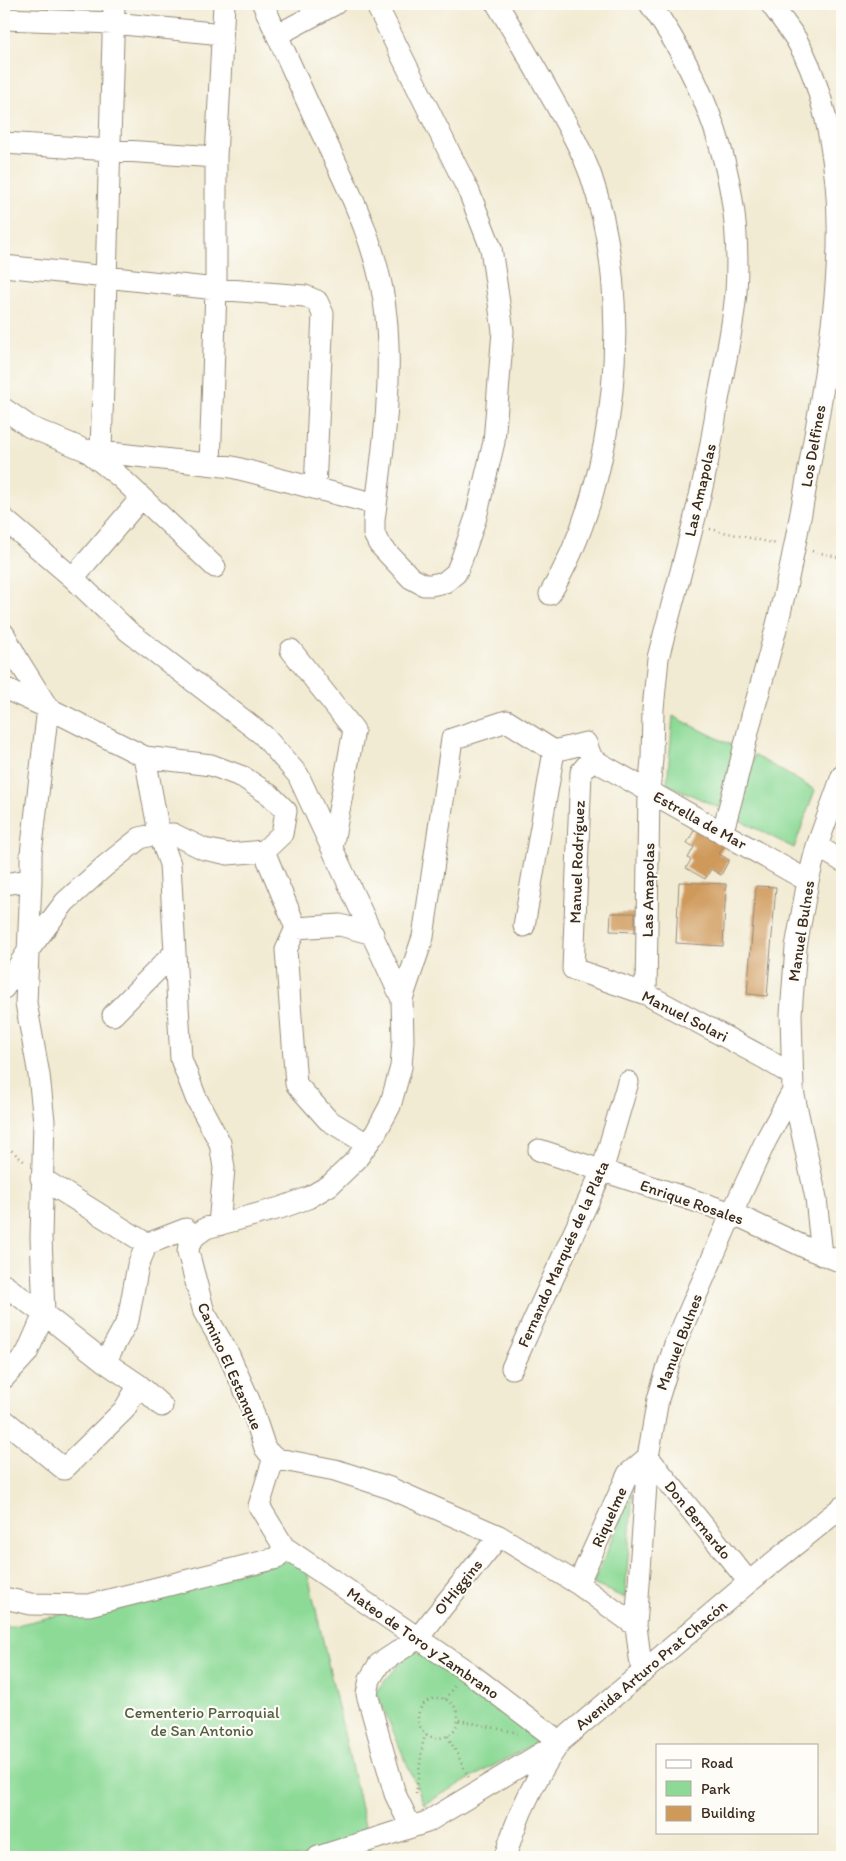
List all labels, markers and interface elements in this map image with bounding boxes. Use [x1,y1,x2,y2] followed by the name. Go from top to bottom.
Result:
[796,403,830,489] street label: Los Delfines
[680,442,720,538] street label: Las Amapolas
[650,787,751,854] street label: Estrella de Mar
[565,799,589,924] street label: Manuel Rodríguez
[638,842,658,938] street label: Las Amapolas
[784,879,818,983] street label: Manuel Bulnes
[639,986,731,1046] street label: Manuel Solari
[513,1157,613,1350] street label: Fernando Marqués de la Plata
[638,1175,746,1229] street label: Enrique Rosales
[652,1291,706,1393] street label: Manuel Bulnes
[193,1299,267,1433] street label: Camino El Estanque
[661,1477,735,1563] street label: Don Bernardo
[587,1484,631,1550] street label: Riquelme
[430,1555,486,1619] street label: O'Higgins
[343,1583,503,1703] street label: Mateo de Toro y Zambrano
[571,1596,731,1734] street label: Avenida Arturo Prat Chacón
[124,1703,280,1740] park label: Cementerio Parroquial de San Antonio
[656,1744,818,1834] legend
[701,1754,734,1772] text: Road
[701,1780,731,1798] text: Park
[701,1804,755,1822] text: Building

